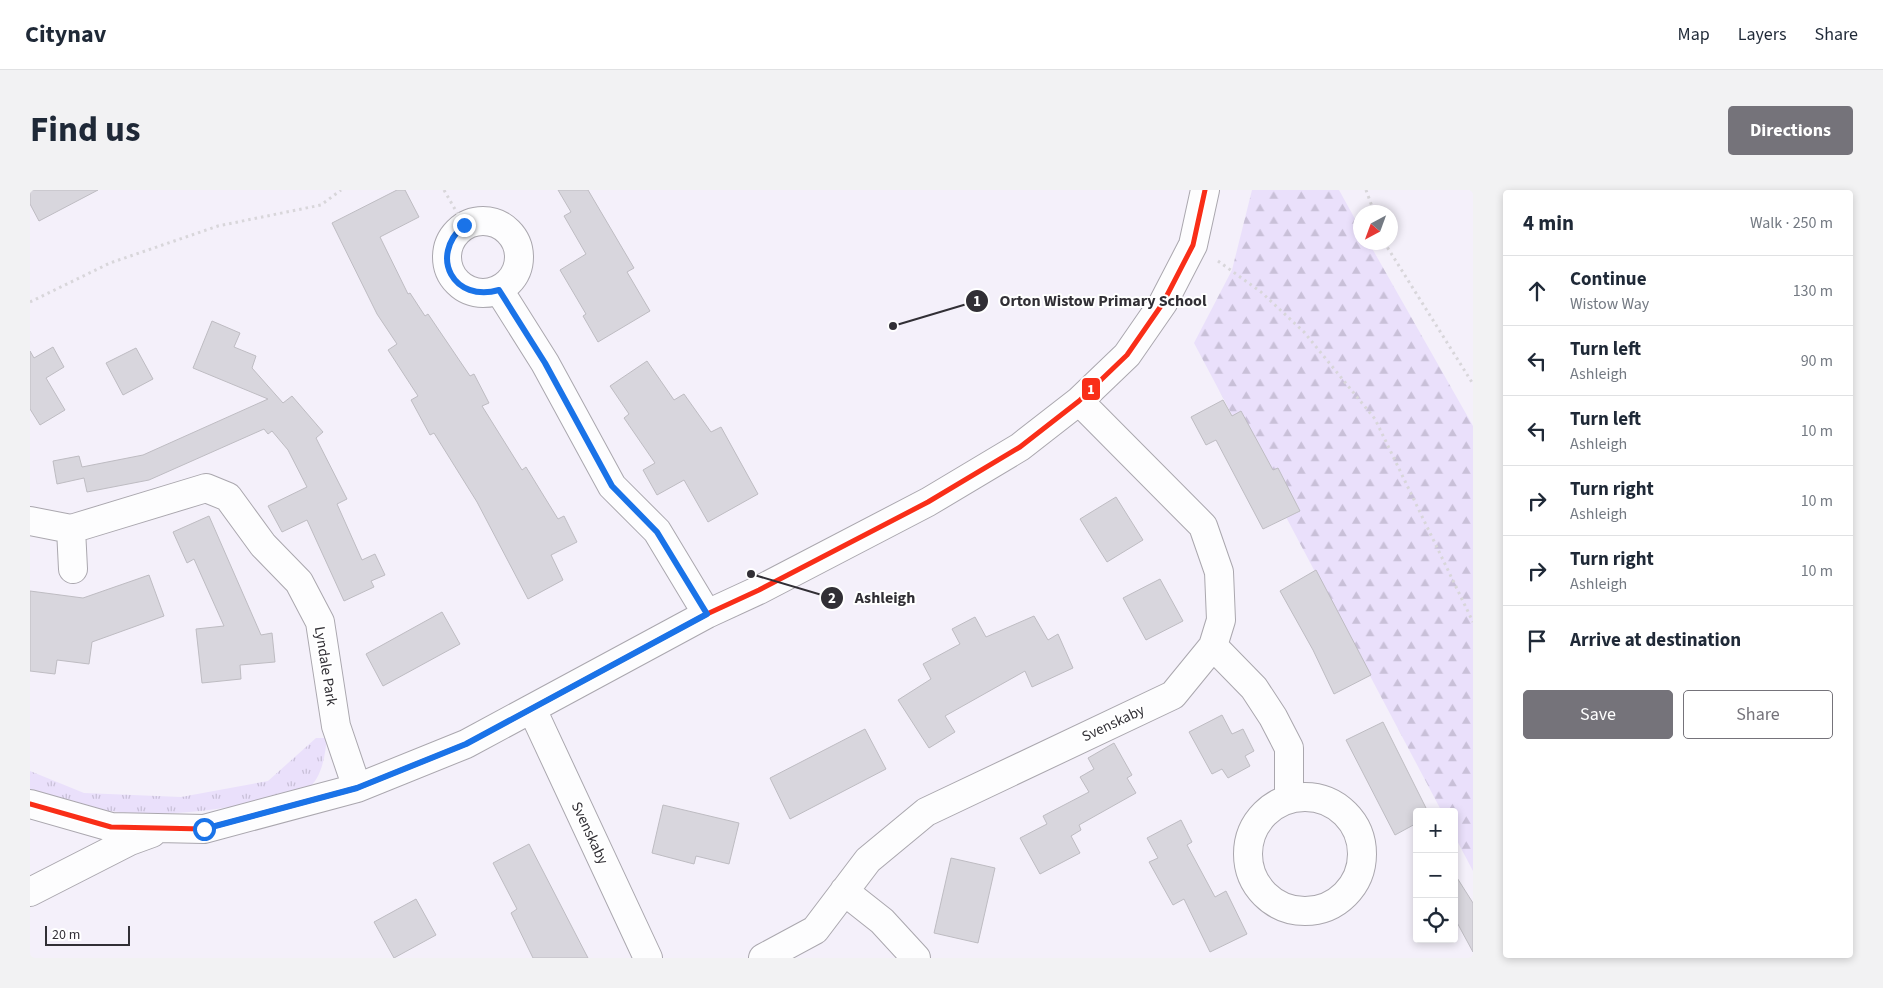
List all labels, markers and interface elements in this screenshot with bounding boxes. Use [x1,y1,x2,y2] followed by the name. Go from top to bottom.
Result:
[25,17,106,52] text: Citynav
[1678,22,1710,47] text: Map
[1738,22,1787,47] text: Layers
[1815,22,1858,47] text: Share
[30,105,140,155] text: Find us
[1728,106,1853,155] button: Directions
[1353,205,1398,250] north arrow
[1523,208,1574,238] text: 4 min
[1750,212,1833,234] text: Walk · 250 m
[453,214,476,237] route end
[1570,266,1647,293] text: Continue
[1523,277,1551,305] icon: ahead
[1793,280,1833,302] text: 130 m
[964,285,1216,316] callout: Orton Wistow Primary School
[999,290,1207,312] text: Orton Wistow Primary School
[973,291,981,312] text: 1
[1570,293,1649,315] text: Wistow Way
[1570,336,1641,363] text: Turn left
[1523,347,1551,375] icon: left
[1801,350,1833,372] text: 90 m
[1570,363,1627,385] text: Ashleigh
[1081,377,1101,401] line badge: 1
[1087,380,1095,400] text: 1
[1570,406,1641,433] text: Turn left
[1523,417,1551,445] icon: left
[1801,420,1833,442] text: 10 m
[1570,433,1627,455] text: Ashleigh
[1570,476,1654,503] text: Turn right
[1523,487,1551,515] icon: right
[1801,490,1833,512] text: 10 m
[1570,503,1627,525] text: Ashleigh
[1570,546,1654,573] text: Turn right
[1523,557,1551,585] icon: right
[1801,560,1833,582] text: 10 m
[1570,573,1627,595] text: Ashleigh
[820,582,926,613] callout: Ashleigh
[854,587,915,609] text: Ashleigh
[828,588,836,609] text: 2
[309,625,342,708] street label: Lyndale Park
[1523,627,1551,655] icon: arrive
[1570,627,1741,654] text: Arrive at destination
[1523,690,1673,739] button: Save
[1683,690,1833,739] button: Share
[1078,700,1148,747] street label: Svenskaby
[566,798,613,868] street label: Svenskaby
[1413,808,1458,943] map controls
[1413,808,1458,853] button: +
[193,818,216,841] route start
[1413,853,1458,898] button: −
[1413,898,1458,943] button: locate
[45,923,130,946] scale bar
[52,925,80,945] text: 20 m

